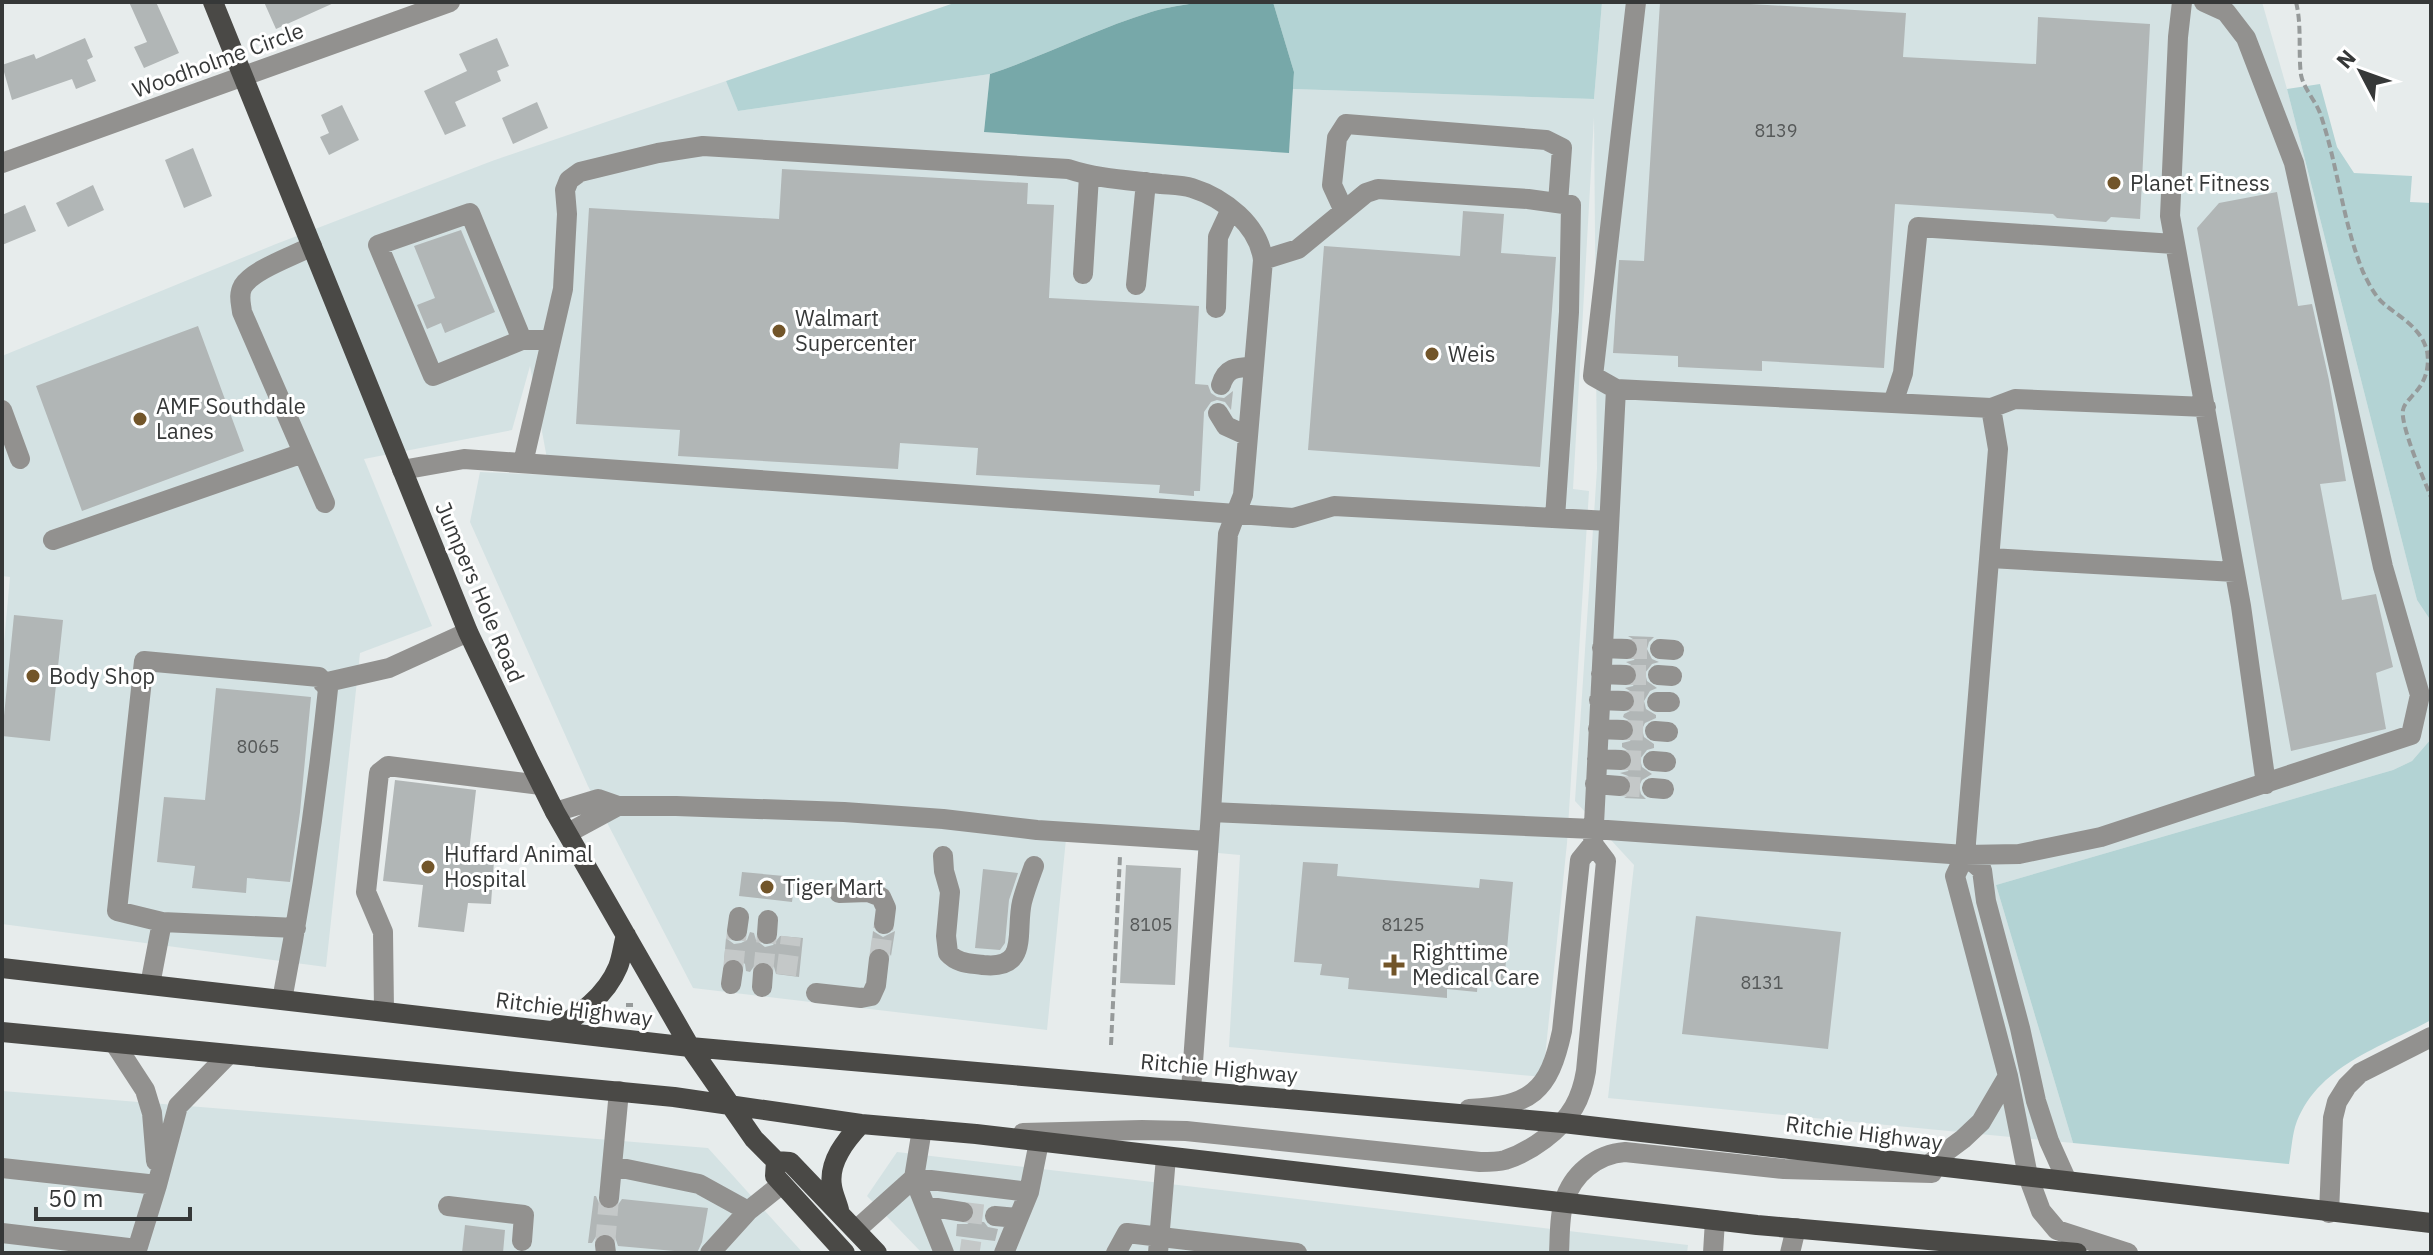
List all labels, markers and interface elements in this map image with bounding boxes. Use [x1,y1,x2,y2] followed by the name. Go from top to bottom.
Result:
[128,15,307,104] street label: Woodholme Circle
[2321,32,2401,112] north arrow
[2329,43,2362,74] text: N
[1754,119,1798,142] house number: 8139
[2130,168,2270,197] place label: Planet Fitness
[2105,174,2123,192] marker: Planet Fitness
[795,303,916,357] place label: Walmart Supercenter
[770,322,788,340] marker: Walmart Supercenter
[1448,339,1496,368] place label: Weis
[1423,345,1441,363] marker: Weis
[156,391,306,445] place label: AMF Southdale Lanes
[131,410,149,428] marker: AMF Southdale Lanes
[429,497,532,687] street label: Jumpers Hole Road
[49,661,155,690] place label: Body Shop
[24,667,42,685] marker: Body Shop
[236,735,280,758] house number: 8065
[444,839,593,893] place label: Huffard Animal Hospital
[419,858,437,876] marker: Huffard Animal Hospital
[783,872,883,901] place label: Tiger Mart
[758,878,776,896] marker: Tiger Mart
[1129,913,1173,936] house number: 8105
[1381,913,1425,936] house number: 8125
[1412,937,1540,991] place label: Righttime Medical Care
[1383,954,1405,976] marker: Righttime Medical Care
[1740,971,1784,994] house number: 8131
[494,984,654,1033] street label: Ritchie Highway
[1139,1046,1299,1089] street label: Ritchie Highway
[1784,1108,1944,1157] street label: Ritchie Highway
[36,1171,190,1221] scale bar
[48,1182,103,1214] text: 50 m

